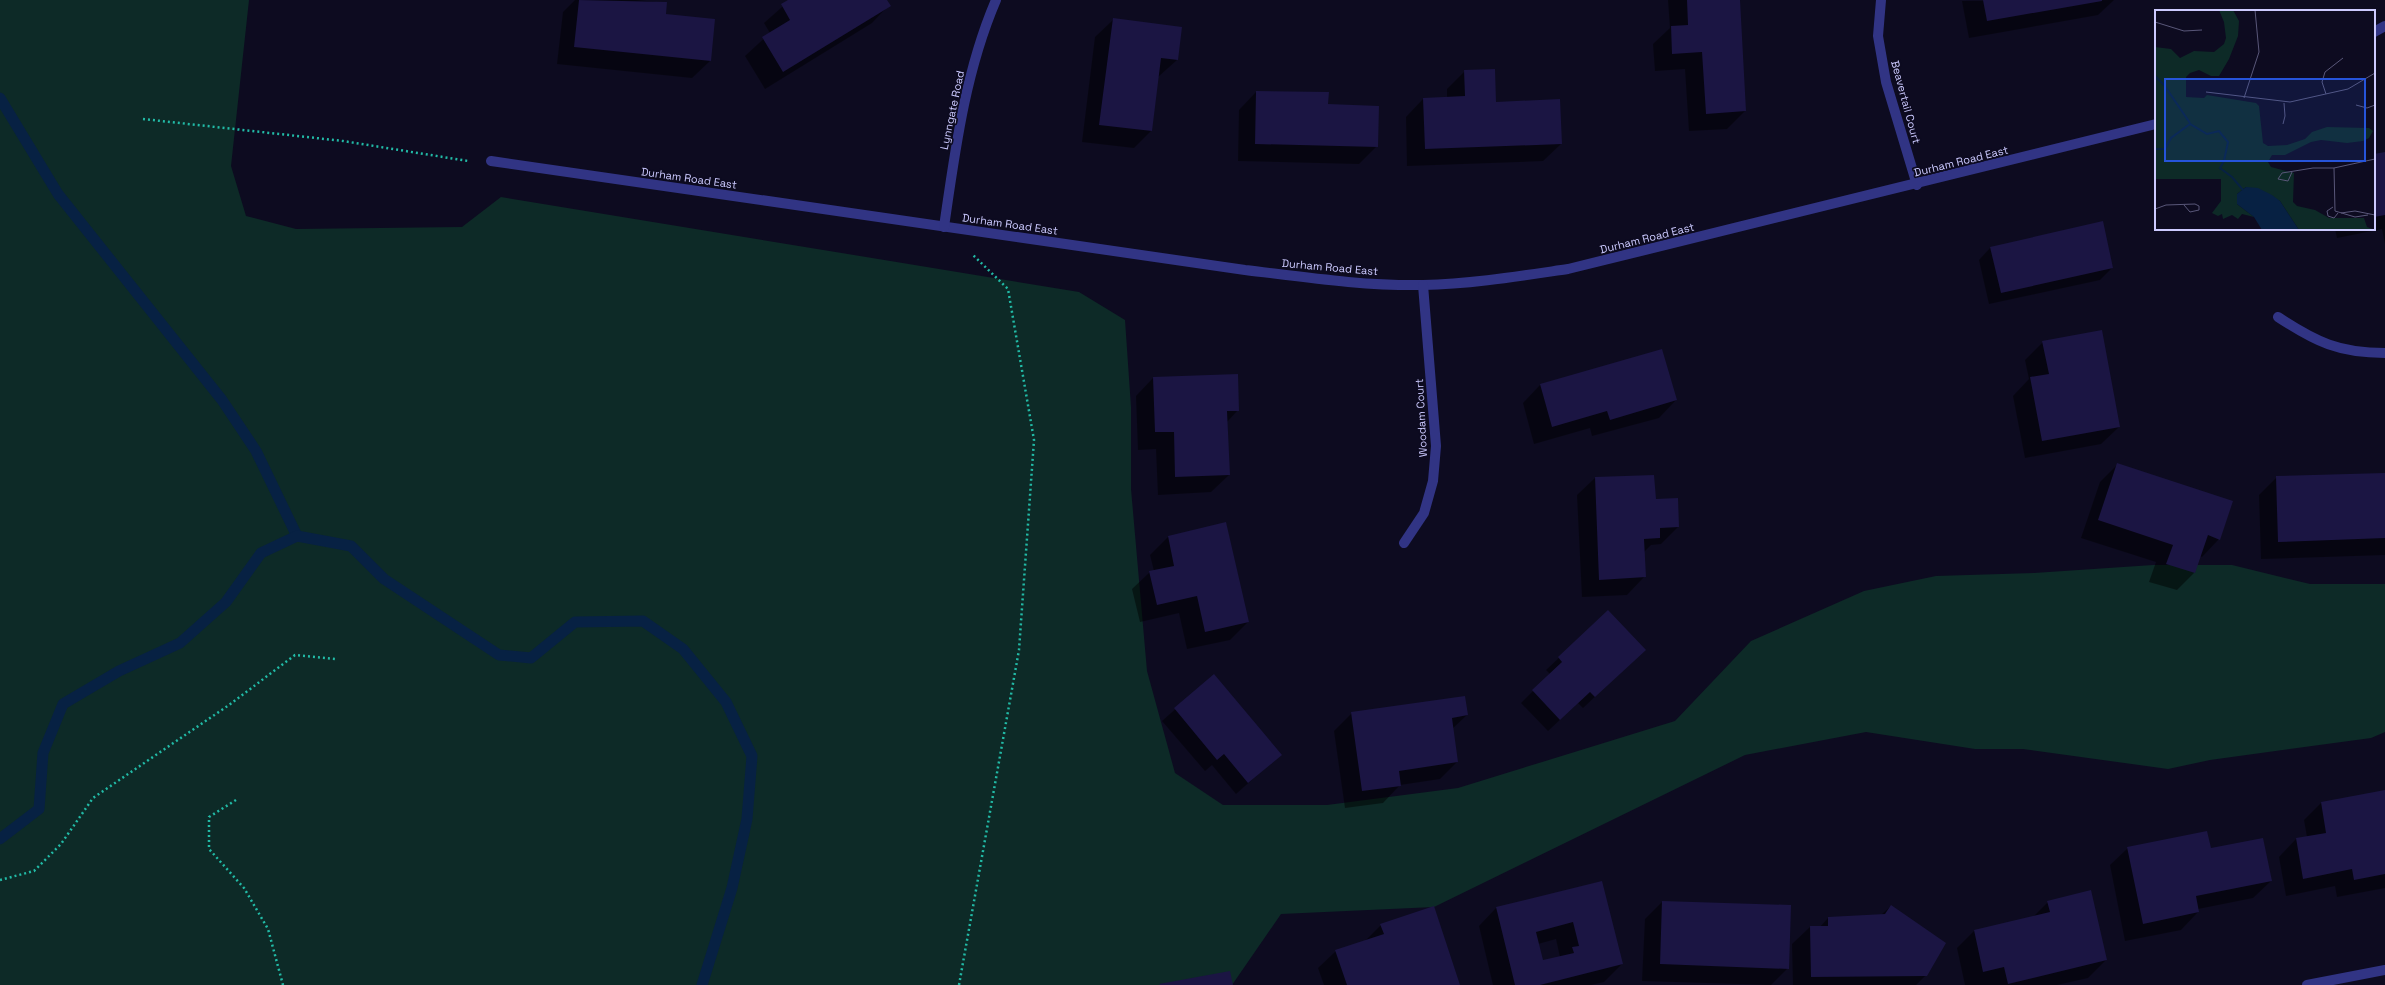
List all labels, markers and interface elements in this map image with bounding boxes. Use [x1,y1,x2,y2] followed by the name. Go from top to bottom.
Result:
[2155,10,2375,230] inset map
[1888,59,1924,145] street label: Beavertail Court
[937,69,967,151] street label: Lynngate Road
[1912,143,2010,179] street label: Durham Road East
[640,164,738,192] street label: Durham Road East
[961,210,1059,238] street label: Durham Road East
[1598,220,1696,256] street label: Durham Road East
[1281,256,1379,278] street label: Durham Road East
[1412,378,1430,458] street label: Woodam Court

